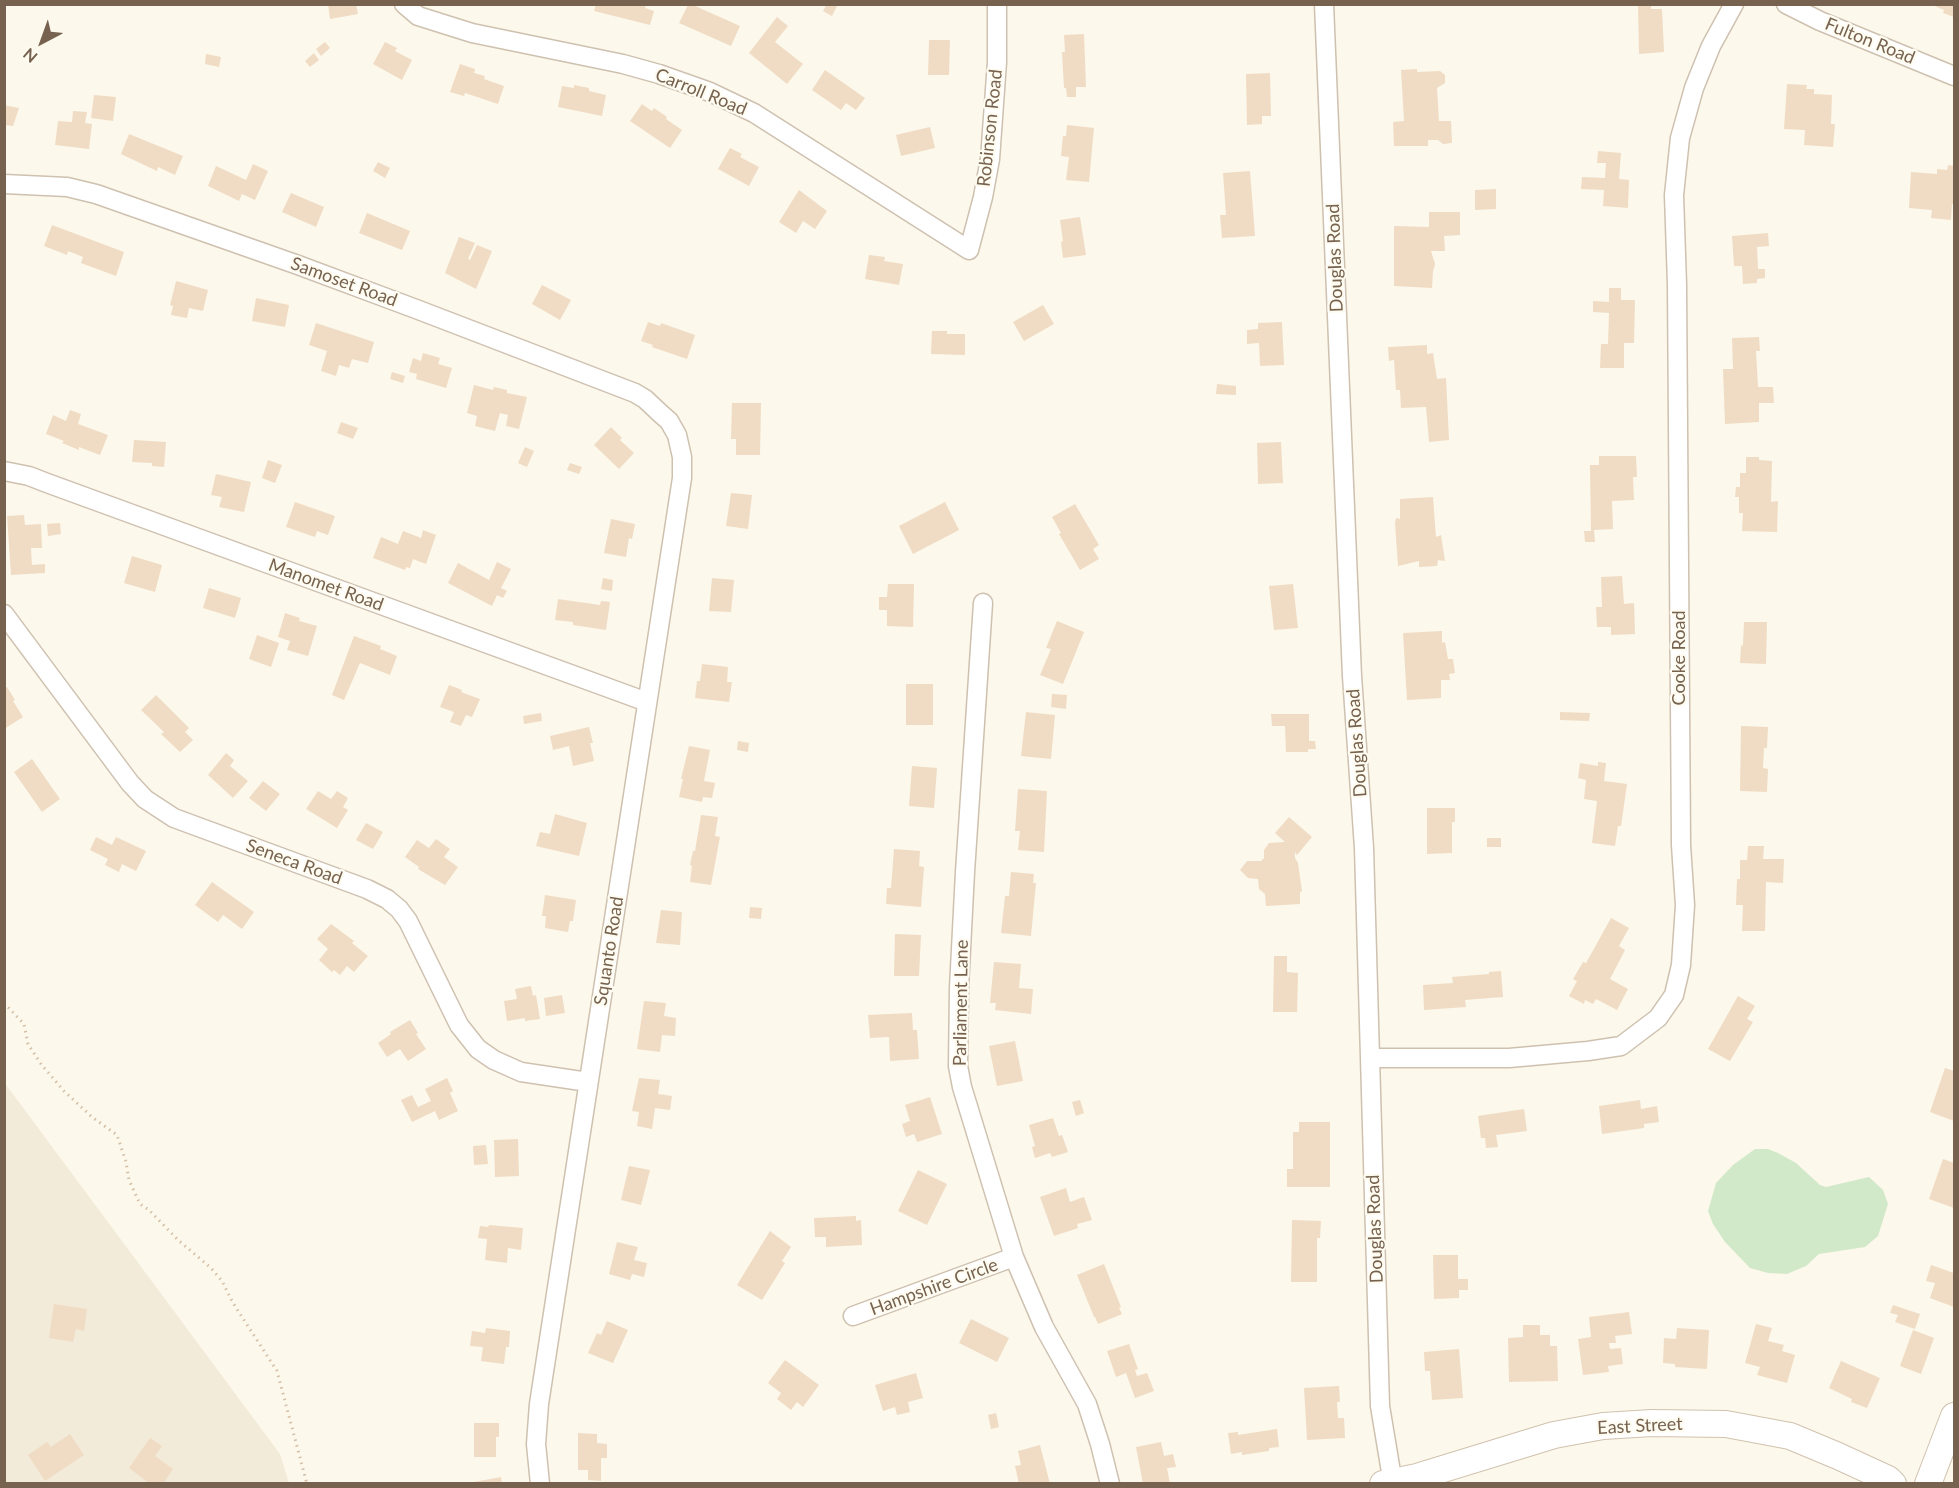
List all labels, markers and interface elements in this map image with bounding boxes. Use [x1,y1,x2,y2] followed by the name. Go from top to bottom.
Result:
[12,12,72,72] north arrow
[1822,13,1918,69] street label: Fulton Road
[19,45,41,67] text: N
[652,64,750,120] street label: Carroll Road
[973,68,1007,188] street label: Robinson Road
[1322,203,1348,313] street label: Douglas Road
[288,253,400,311] street label: Samoset Road
[266,554,386,616] street label: Manomet Road
[1668,611,1690,705] street label: Cooke Road
[1342,688,1372,798] street label: Douglas Road
[243,835,345,889] street label: Seneca Road
[590,895,628,1007] street label: Squanto Road
[949,940,973,1066] street label: Parliament Lane
[1362,1174,1388,1284] street label: Douglas Road
[867,1254,1001,1320] street label: Hampshire Circle
[1597,1413,1683,1439] street label: East Street

